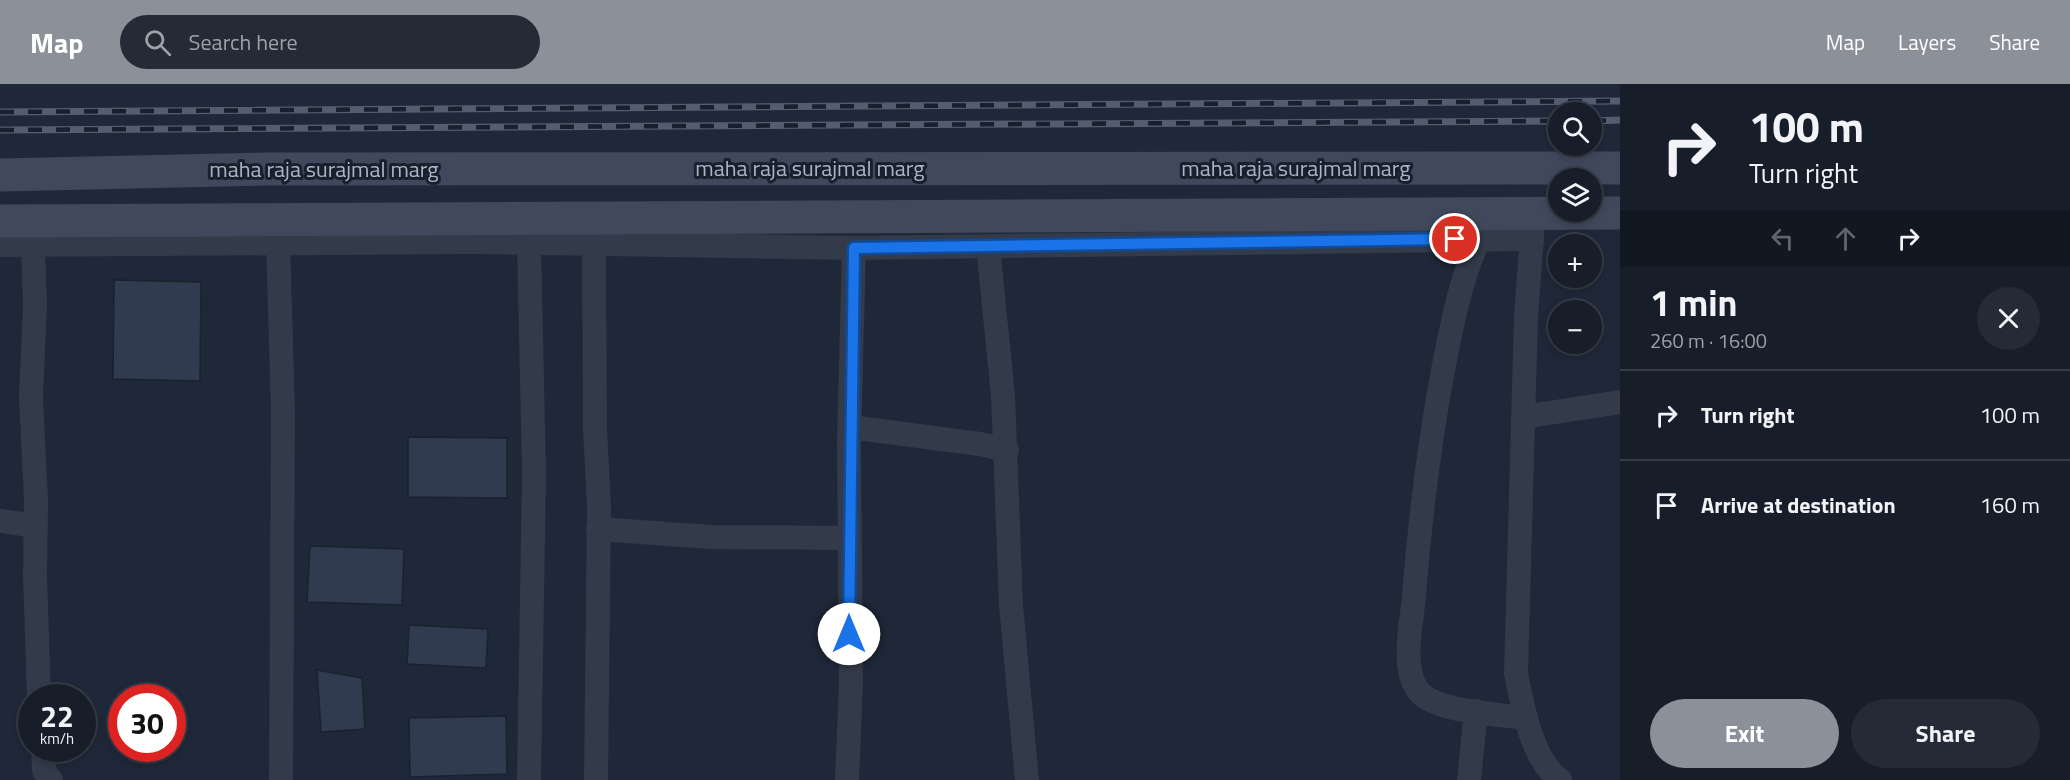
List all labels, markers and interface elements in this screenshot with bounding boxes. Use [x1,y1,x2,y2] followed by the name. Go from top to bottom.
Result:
[120,15,540,69] search box
[30,21,84,64] text: Map
[189,25,298,59] text: Search here
[141,26,174,59] icon: search
[1826,26,1865,58] text: Map
[1898,26,1956,58] text: Layers
[1989,26,2040,58] text: Share
[1749,94,1864,158] text: 100 m
[1548,102,1602,354] map controls
[1548,102,1602,156] button: search
[1650,108,1728,186] icon: right
[695,151,925,185] street label: maha raja surajmal marg
[1181,151,1411,185] street label: maha raja surajmal marg
[209,152,439,186] street label: maha raja surajmal marg
[1749,152,1858,193] text: Turn right
[1548,168,1602,222] button: layers
[1429,213,1480,264] pin
[1438,222,1471,255] icon: arrive
[1766,222,1799,255] icon: left
[1829,222,1862,255] icon: ahead
[1892,222,1925,255] icon: right
[1548,234,1602,288] button: +
[1650,275,1737,330] text: 1 min
[1977,287,2040,350] button: close
[1548,300,1602,354] button: −
[1650,325,1767,356] text: 260 m · 16:00
[1701,398,1795,432] text: Turn right
[1980,398,2040,432] text: 100 m
[1650,399,1683,432] icon: right
[1701,488,1896,522] text: Arrive at destination
[1980,488,2040,522] text: 160 m
[1650,489,1683,522] icon: arrive
[817,602,881,666] position arrow
[108,684,186,762] speed limit sign: 30
[40,693,74,739] text: 22
[1650,699,1839,768] button: Exit
[1851,699,2040,768] button: Share
[40,727,74,750] text: km/h

